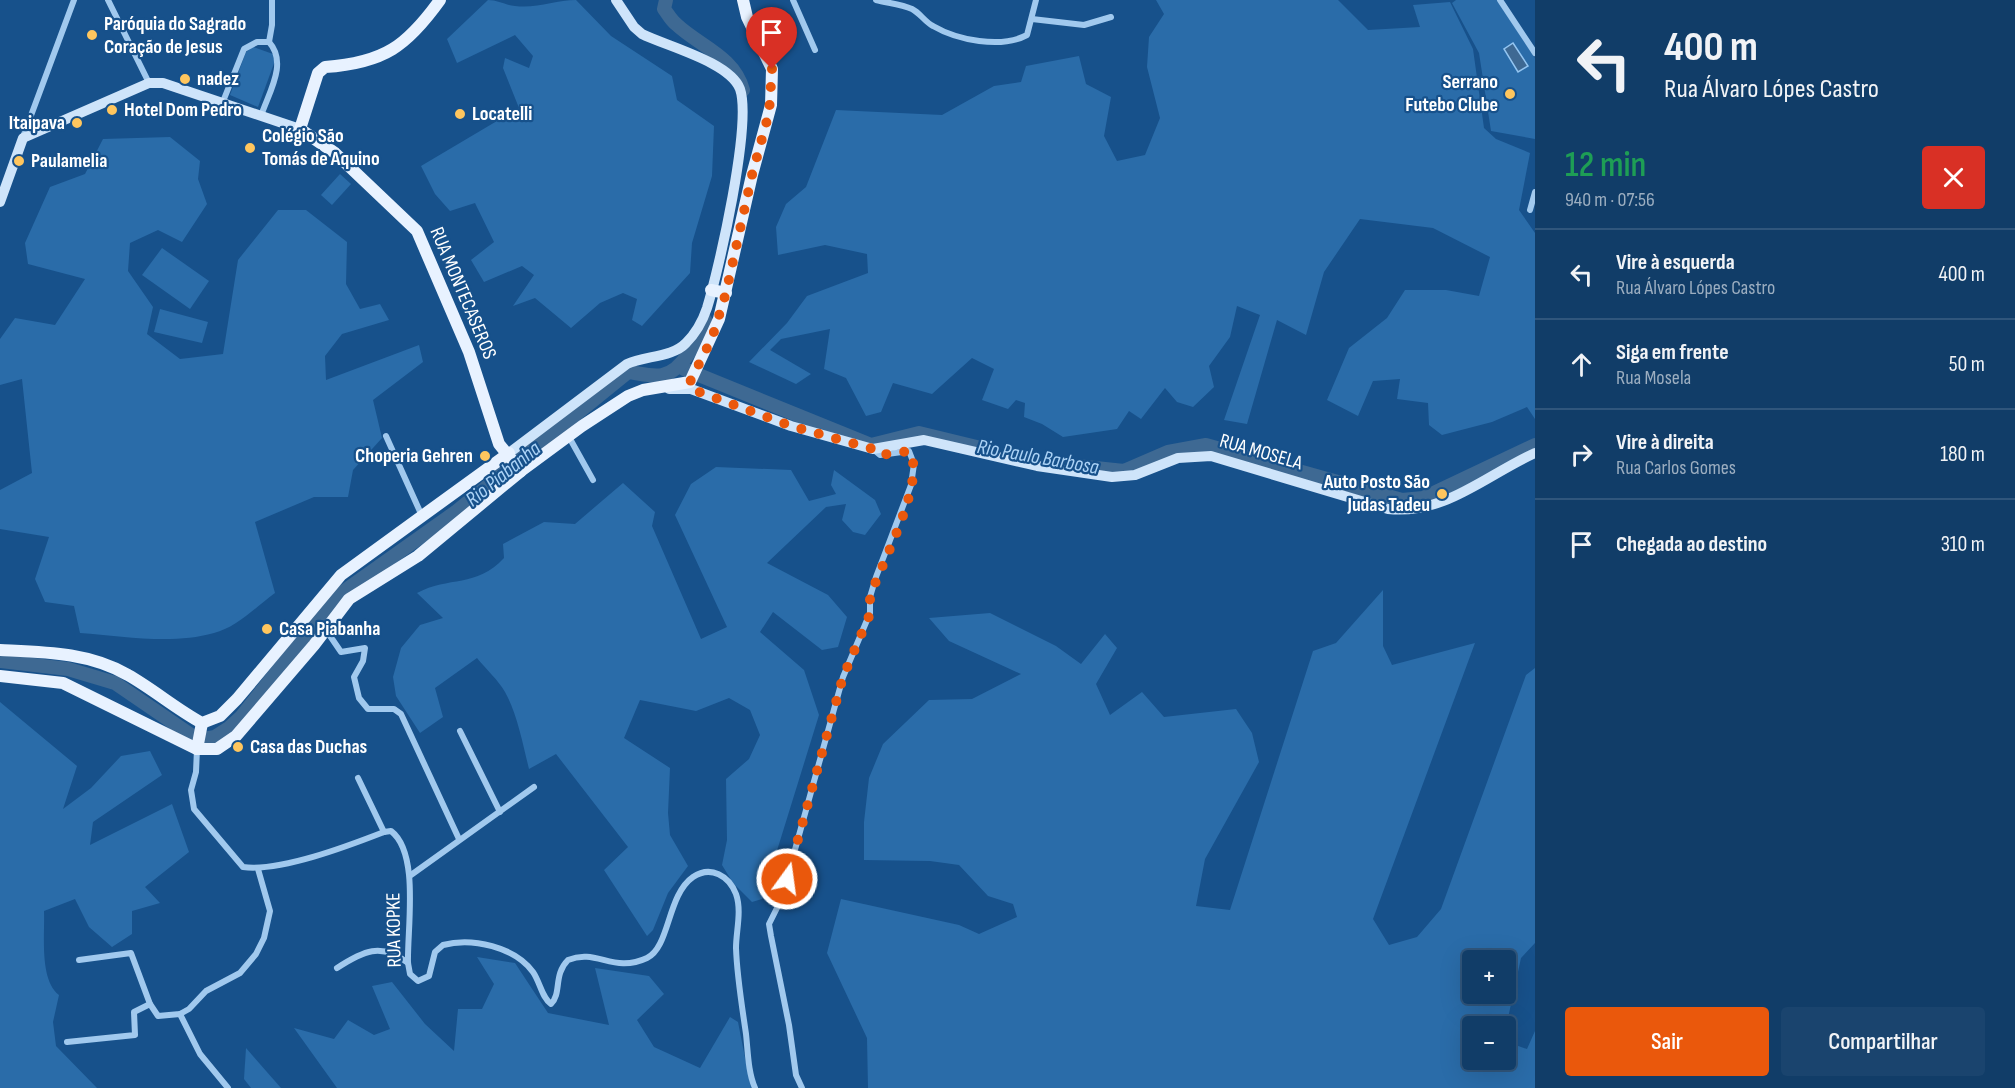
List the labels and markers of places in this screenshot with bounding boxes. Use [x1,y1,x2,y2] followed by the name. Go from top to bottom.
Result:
[746,7,797,69] pin
[104,12,246,59] place label: Paróquia do Sagrado Coração de Jesus
[85,28,99,42] marker: Paróquia do Sagrado Coração de Jesus
[197,67,239,91] place label: nadez
[1405,70,1498,117] place label: Serrano Futebo Clube
[178,72,192,86] marker: nadez
[1503,87,1517,101] marker: Serrano Futebo Clube
[124,98,242,122] place label: Hotel Dom Pedro
[472,102,532,126] place label: Locatelli
[105,103,119,117] marker: Hotel Dom Pedro
[453,107,467,121] marker: Locatelli
[9,111,65,135] place label: Itaipava
[70,116,84,130] marker: Itaipava
[262,124,380,171] place label: Colégio São Tomás de Aquino
[243,141,257,155] marker: Colégio São Tomás de Aquino
[31,149,107,173] place label: Paulamelia
[12,154,26,168] marker: Paulamelia
[355,444,473,468] place label: Choperia Gehren
[478,449,492,463] marker: Choperia Gehren
[1323,470,1430,517] place label: Auto Posto São Judas Tadeu
[1435,487,1449,501] marker: Auto Posto São Judas Tadeu
[279,617,380,641] place label: Casa Piabanha
[260,622,274,636] marker: Casa Piabanha
[250,735,368,759] place label: Casa das Duchas
[231,740,245,754] marker: Casa das Duchas

